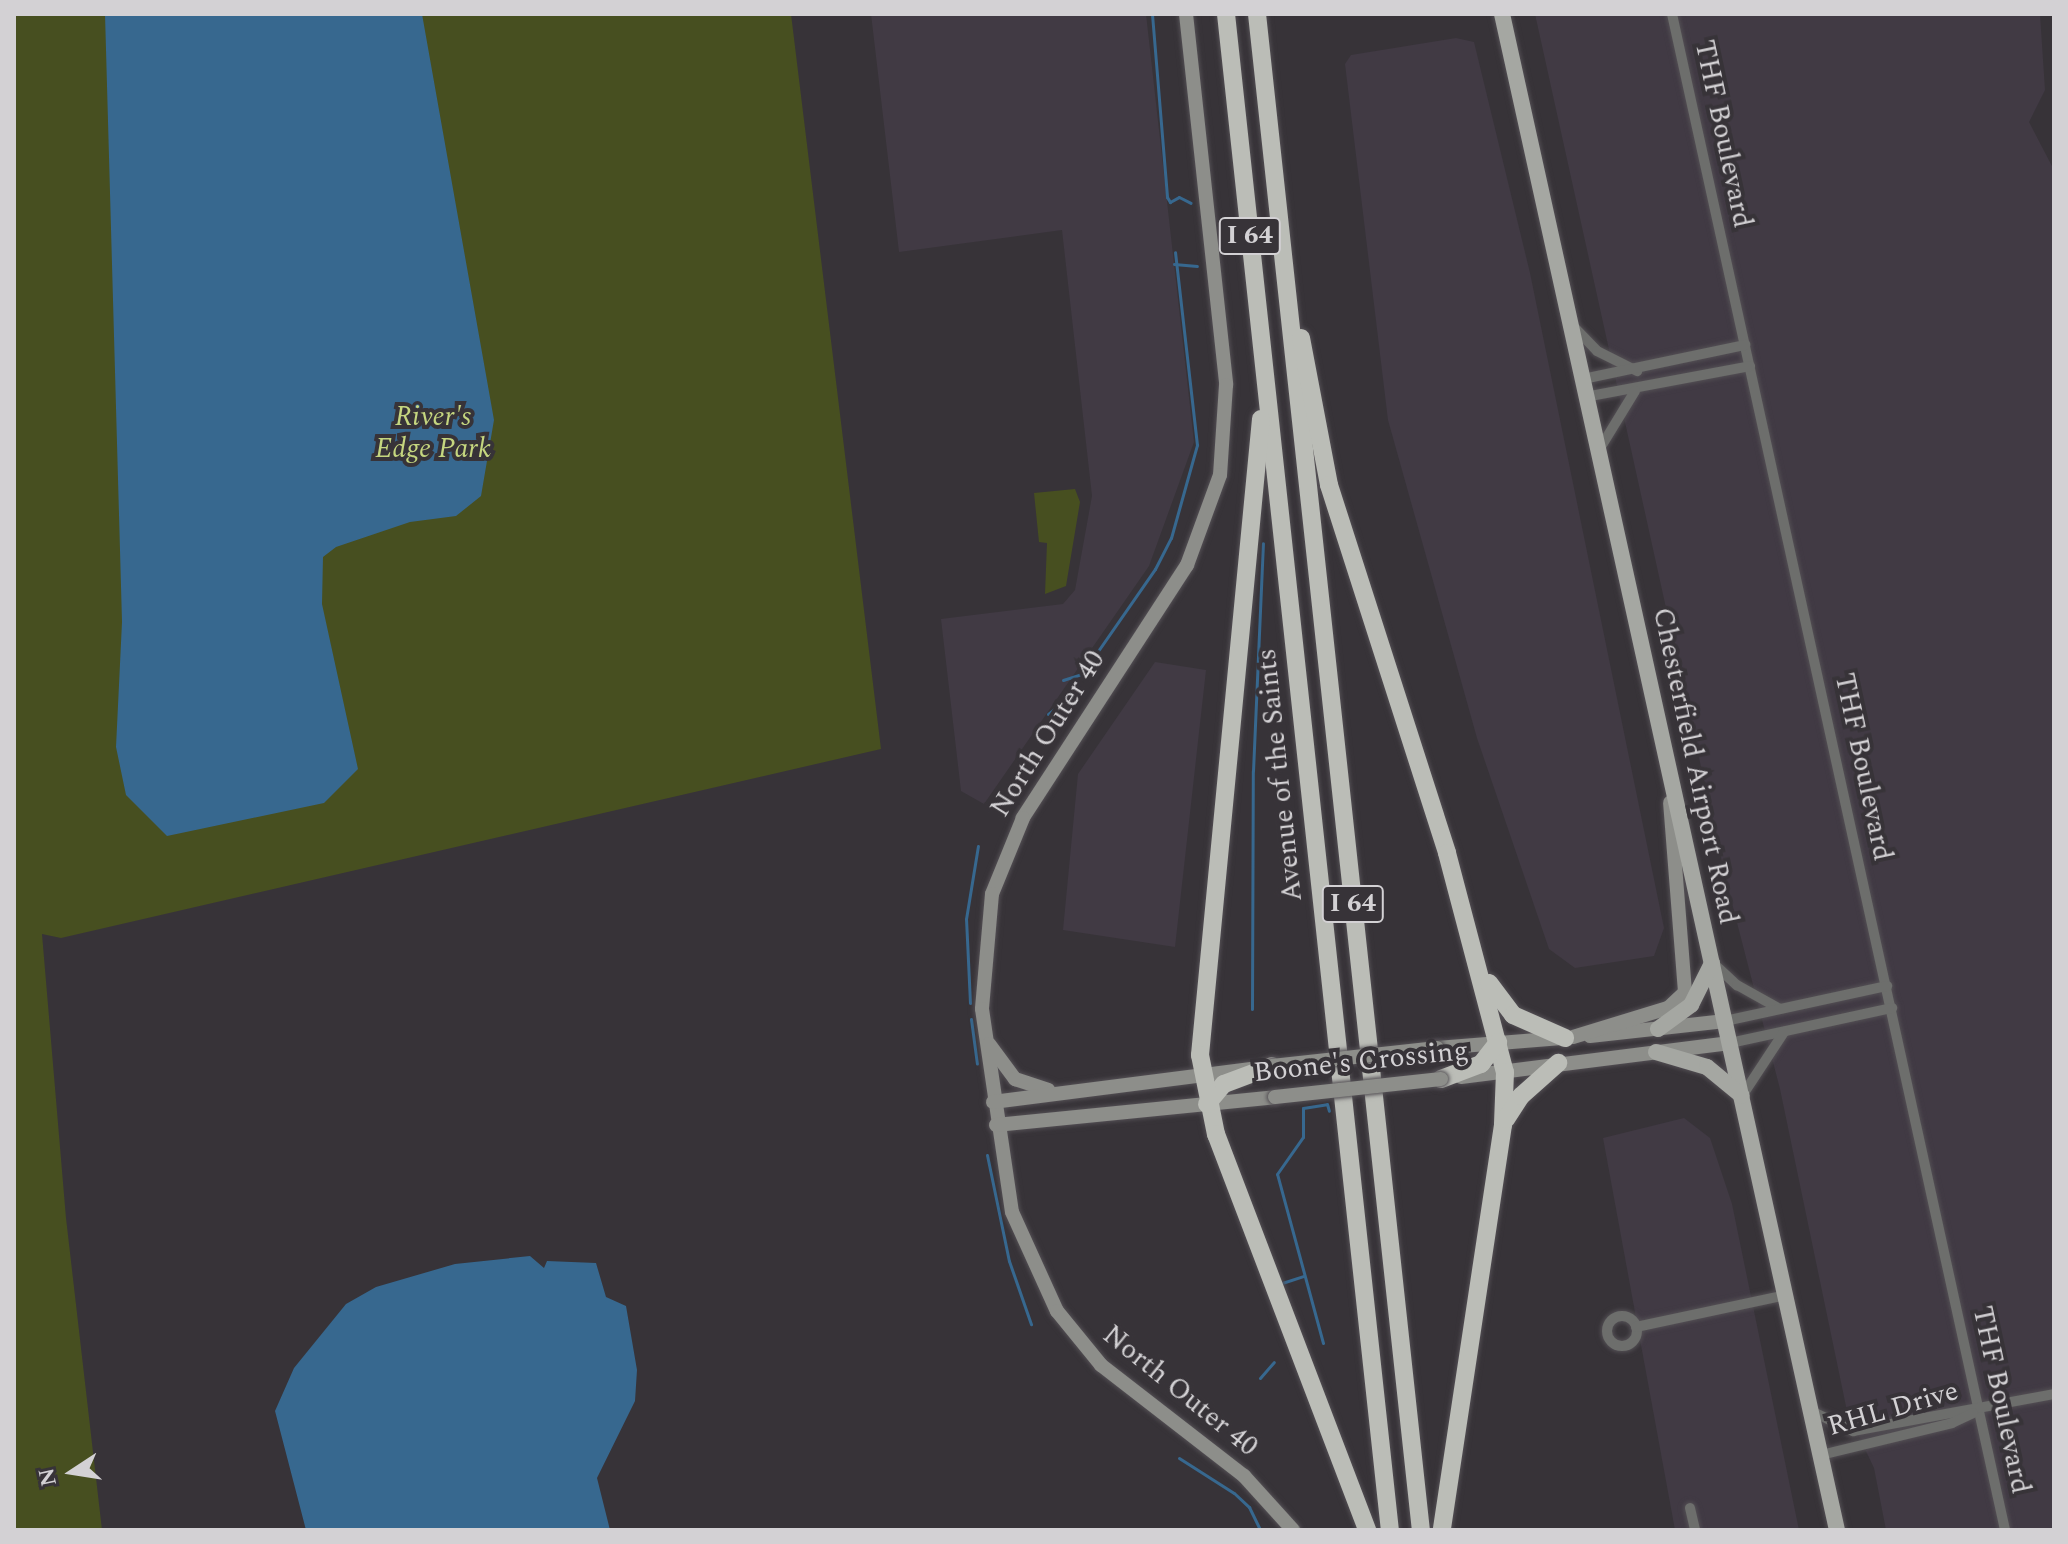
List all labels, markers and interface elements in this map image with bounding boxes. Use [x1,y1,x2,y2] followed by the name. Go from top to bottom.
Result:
[1687,37,1759,231] street label: THF Boulevard
[1218,214,1282,258] road number: I 64
[375,400,491,466] park label: River's Edge Park
[1645,605,1745,927] street label: Chesterfield Airport Road
[983,645,1113,823] street label: North Outer 40
[1250,647,1310,903] street label: Avenue of the Saints
[1827,670,1899,864] street label: THF Boulevard
[1321,882,1385,926] road number: I 64
[1252,1034,1470,1090] street label: Boone's Crossing
[1965,1303,2037,1497] street label: THF Boulevard
[1096,1318,1264,1464] street label: North Outer 40
[1824,1374,1962,1444] street label: RHL Drive
[32,1432,112,1512] north arrow
[30,1465,66,1489] text: N

